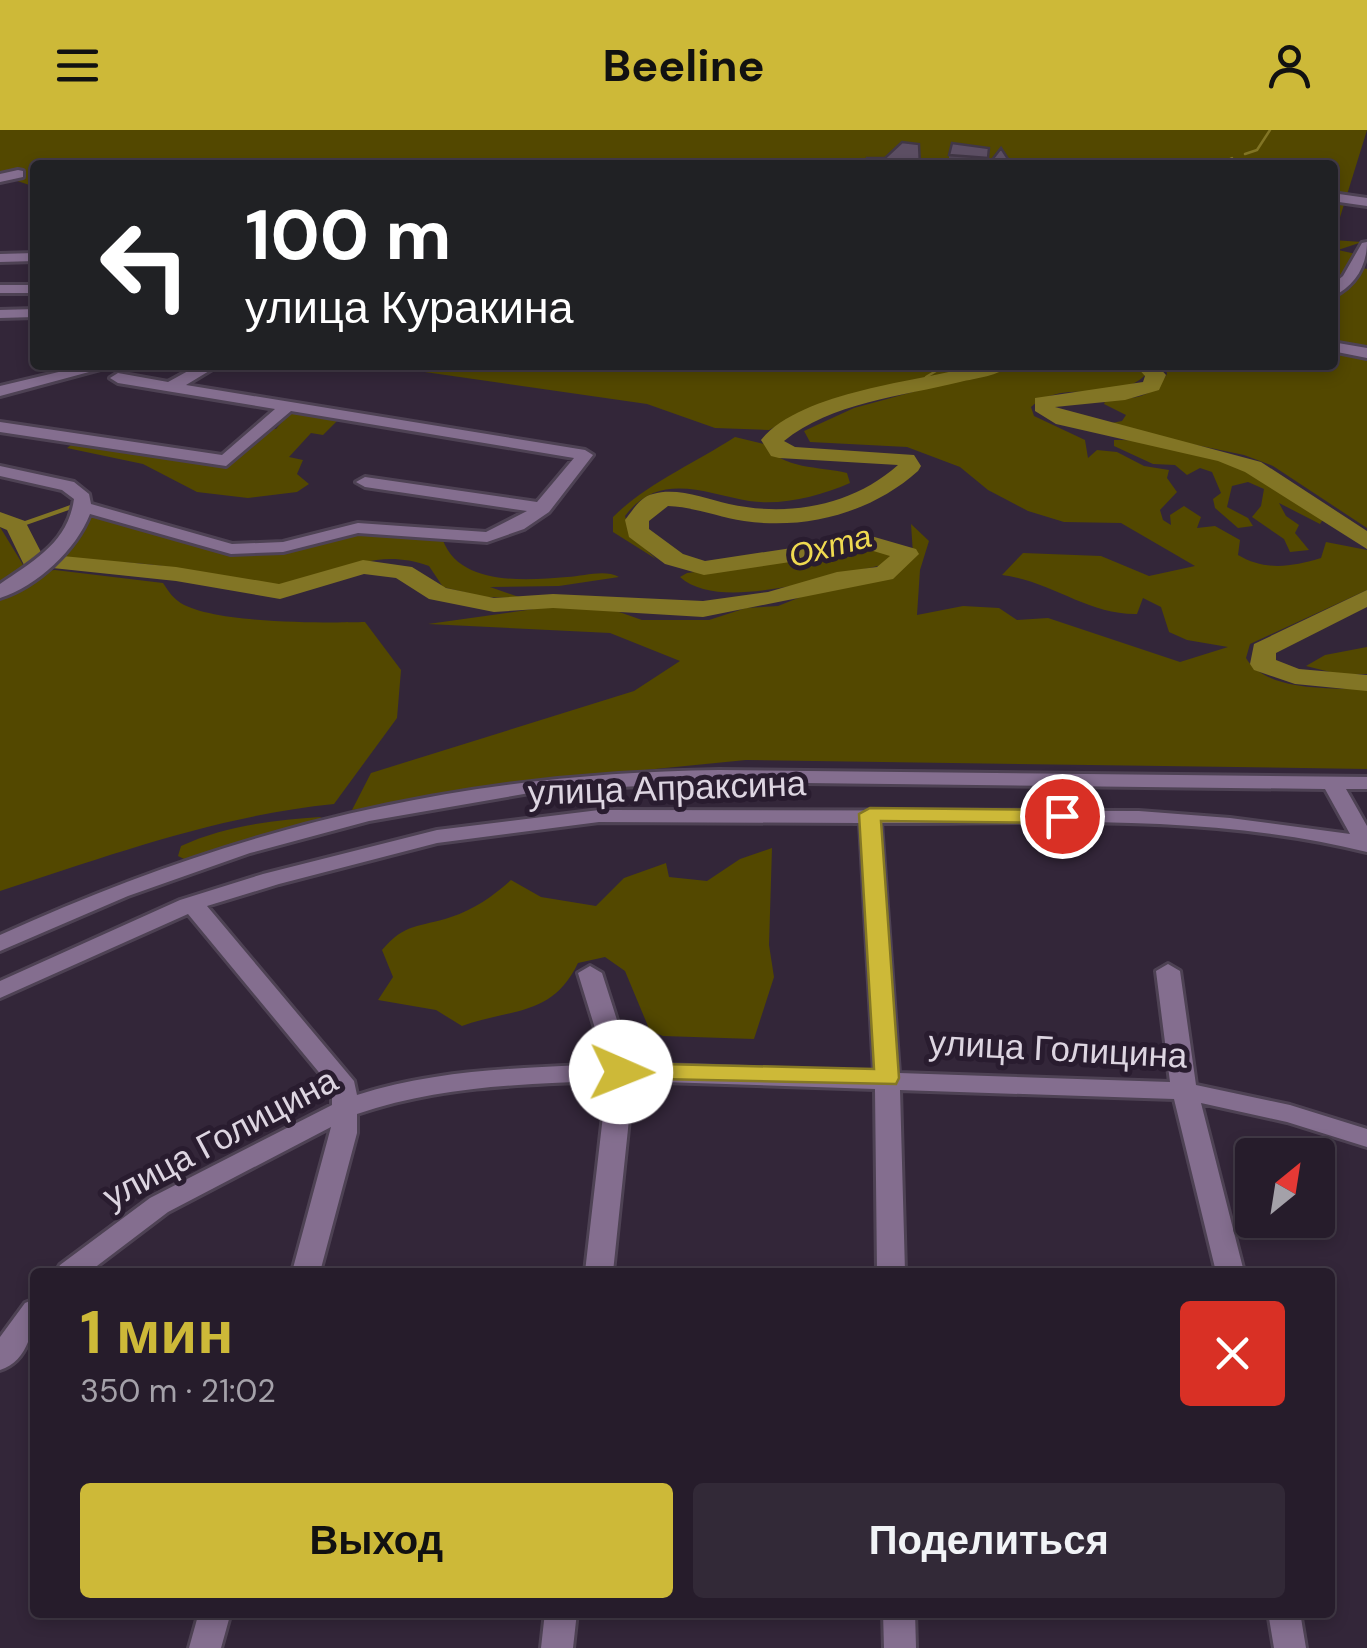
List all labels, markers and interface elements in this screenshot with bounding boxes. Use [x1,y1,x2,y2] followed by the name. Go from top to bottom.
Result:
[602,36,765,95] text: Beeline
[50,38,105,93] icon: menu
[1262,38,1317,93] icon: person
[245,190,451,281] text: 100 m
[80,200,210,330] icon: left
[245,278,574,337] text: улица Куракина
[784,515,876,577] water label: Охта
[527,760,807,816] street label: улица Апраксина
[1020,774,1105,859] pin
[1035,789,1090,844] icon: arrive
[927,1019,1189,1079] street label: улица Голицина
[569,1020,673,1124] position arrow
[95,1057,346,1219] street label: улица Голицина
[1235,1138,1335,1238] north arrow
[1235,1138,1335,1238] map controls
[80,1293,233,1372] text: 1 мин
[1180,1301,1285,1406] button: close
[80,1370,276,1412] text: 350 m · 21:02
[80,1483,673,1598] button: Выход
[693,1483,1285,1598] button: Поделиться

